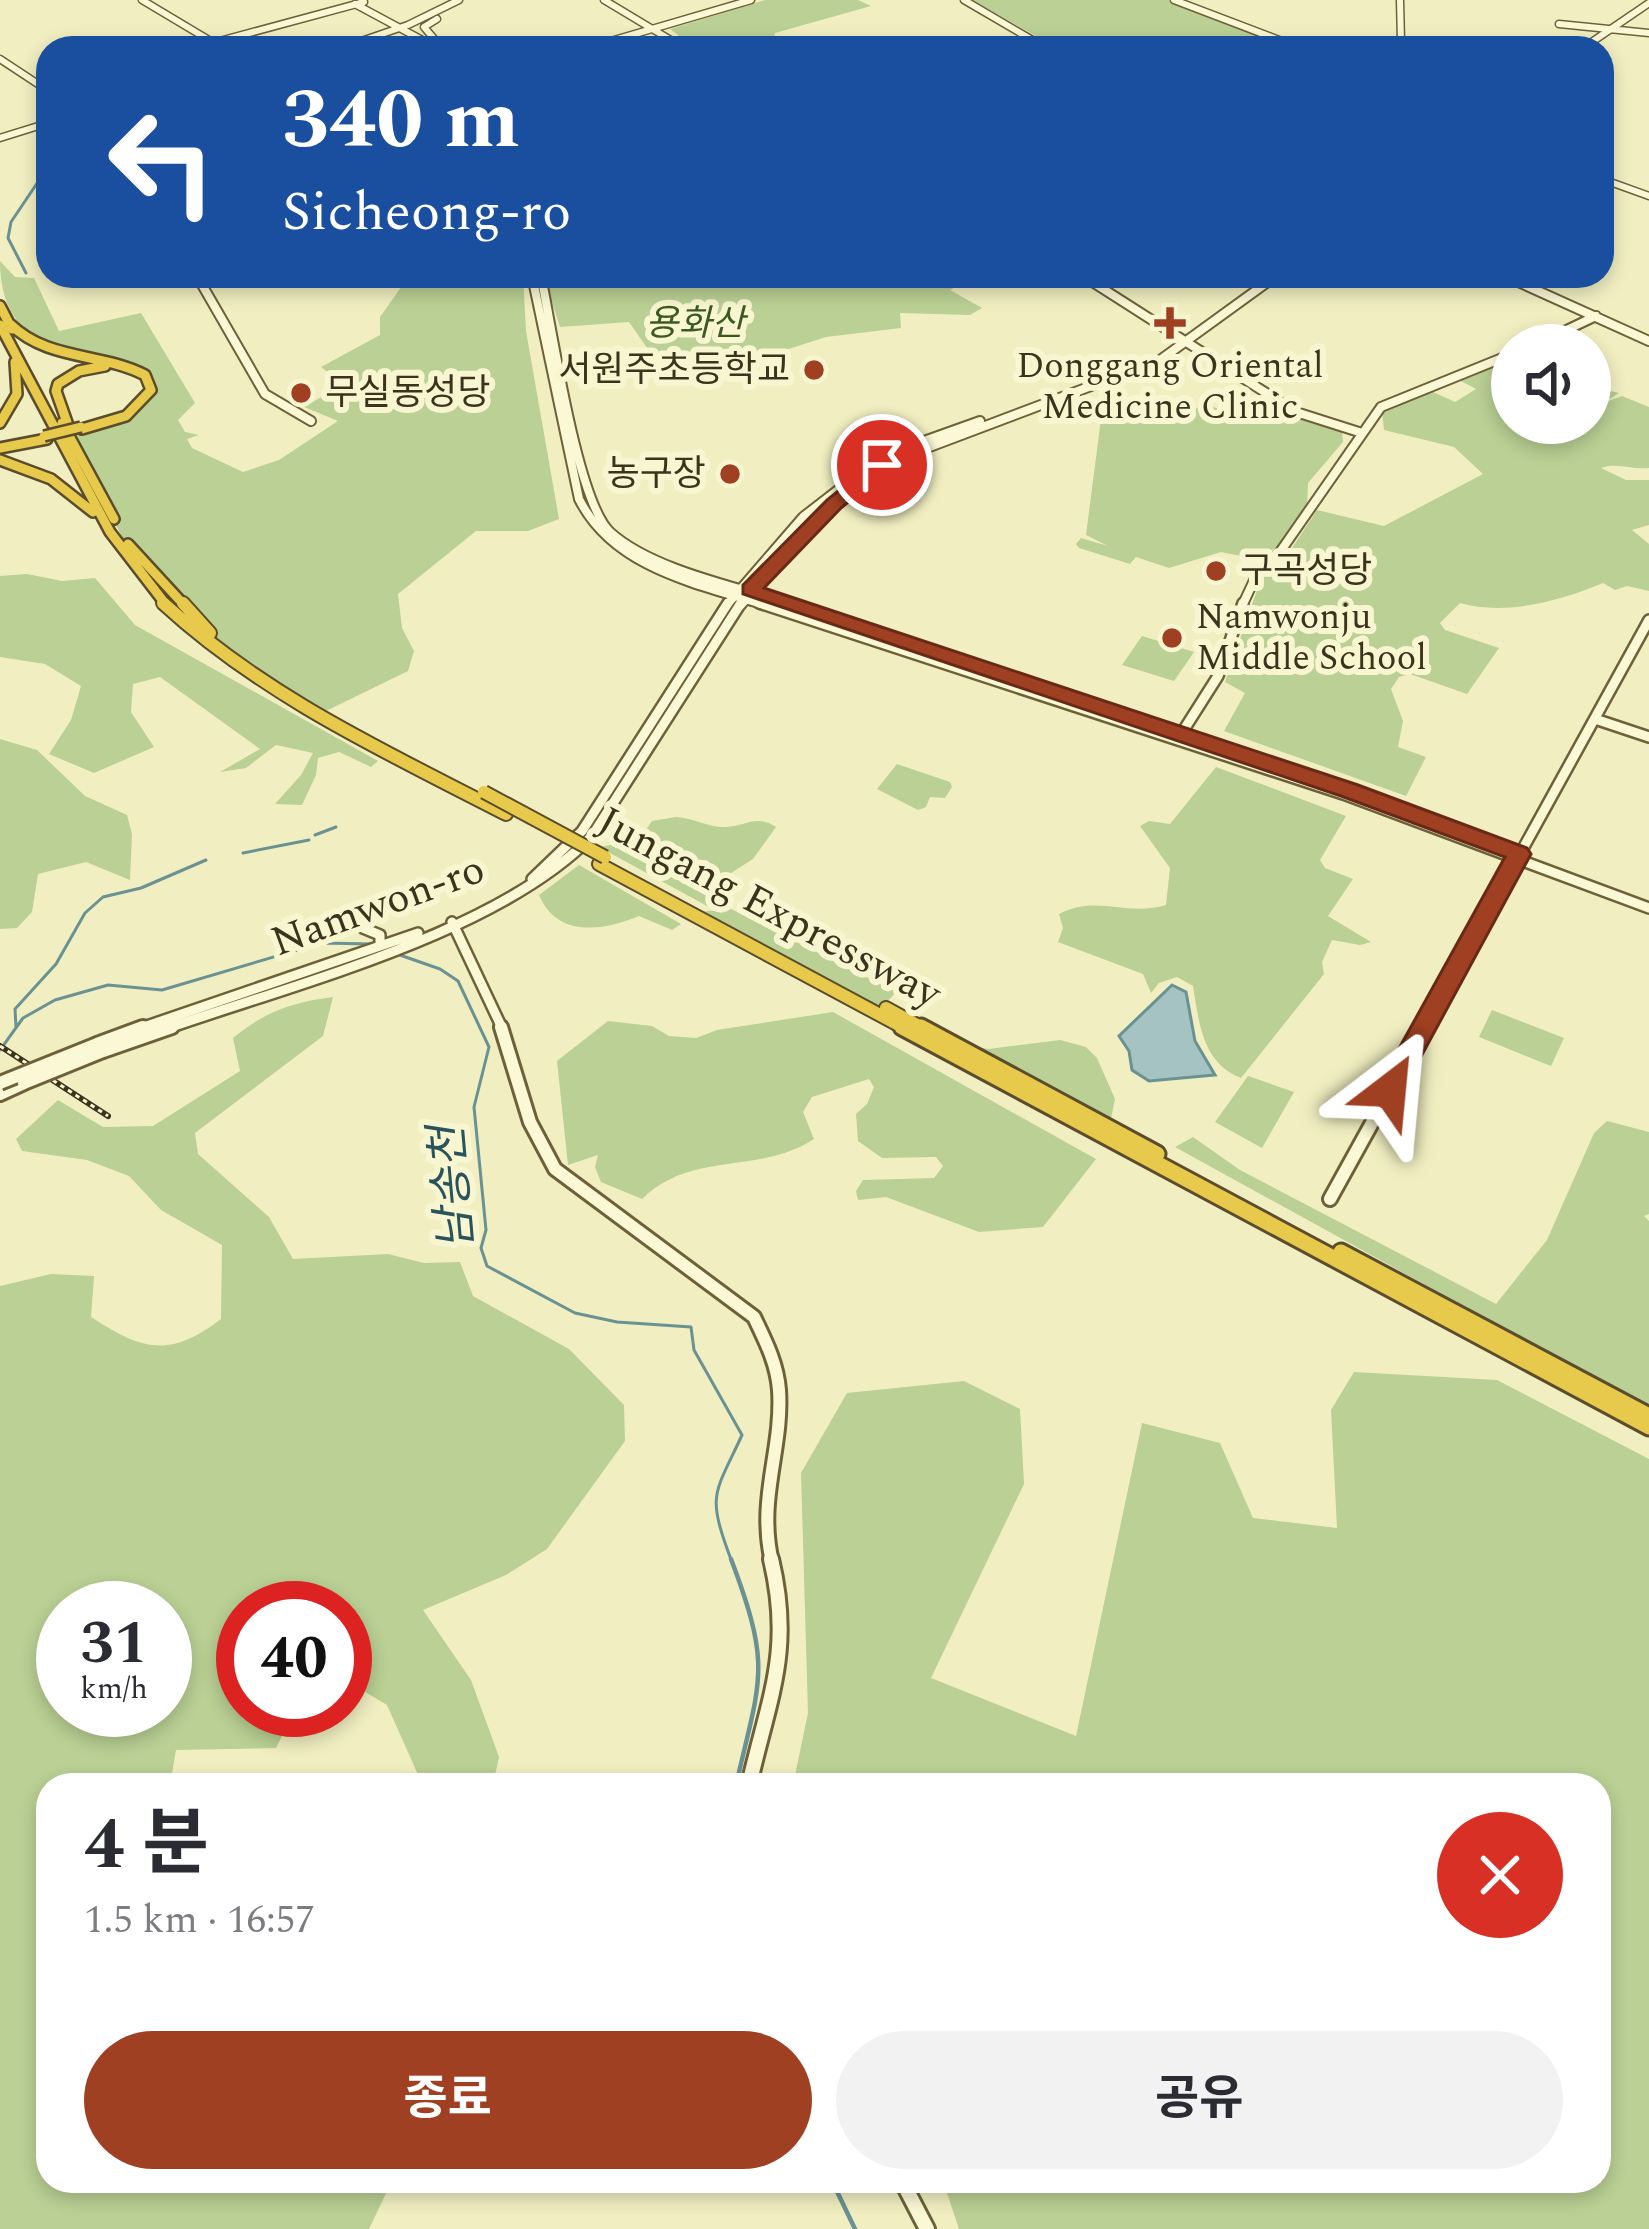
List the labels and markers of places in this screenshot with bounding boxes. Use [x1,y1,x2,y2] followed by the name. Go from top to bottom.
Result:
[1154,307,1186,339] marker: Donggang Oriental Medicine Clinic
[1016,339,1324,435] place label: Donggang Oriental Medicine Clinic
[558,343,790,398] place label: 서원주초등학교
[801,357,827,383] marker: 서원주초등학교
[325,366,491,421] place label: 무실동성당
[288,380,314,406] marker: 무실동성당
[831,414,933,516] pin
[607,447,706,502] place label: 농구장
[717,461,743,487] marker: 농구장
[1240,544,1372,599] place label: 구곡성당
[1203,558,1229,584] marker: 구곡성당
[1196,590,1427,686] place label: Namwonju Middle School
[1159,625,1185,651] marker: Namwonju Middle School

